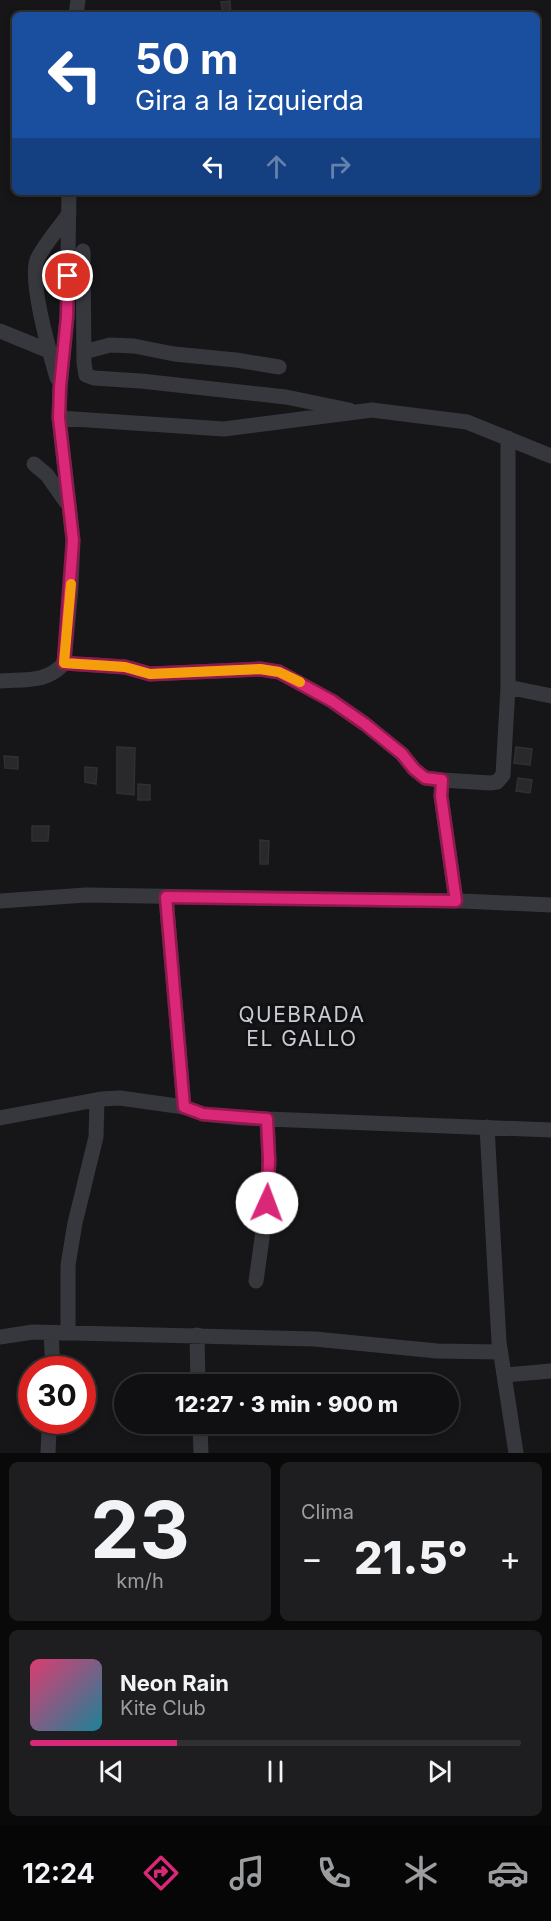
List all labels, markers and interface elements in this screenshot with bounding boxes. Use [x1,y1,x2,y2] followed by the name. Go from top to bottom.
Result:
[135,33,238,84] text: 50 m
[36,36,114,114] icon: left
[135,84,364,117] text: Gira a la izquierda
[197,150,230,183] icon: left
[260,150,293,183] icon: ahead
[323,150,356,183] icon: right
[42,250,93,301] pin
[51,259,84,292] icon: arrive
[239,1002,365,1051] district label: QUEBRADA EL GALLO
[235,1171,299,1235] position arrow
[18,1356,96,1434] speed limit sign: 30
[175,1391,398,1417] text: 12:27 · 3 min · 900 m
[90,1482,190,1577] text: 23
[301,1500,354,1524] text: Clima
[354,1530,468,1585] text: 21.5°
[301,1538,323,1578] text: −
[499,1538,521,1578] text: +
[116,1569,164,1593] text: km/h
[120,1670,229,1696] text: Neon Rain
[120,1696,206,1720] text: Kite Club
[95,1755,128,1788] icon: previous
[259,1755,292,1788] icon: pause
[423,1755,456,1788] icon: next
[140,1852,182,1894] icon: directions
[226,1852,268,1894] icon: music
[313,1852,355,1894] icon: phone
[400,1852,442,1894] icon: climate
[487,1852,529,1894] icon: car
[22,1857,95,1890] text: 12:24

